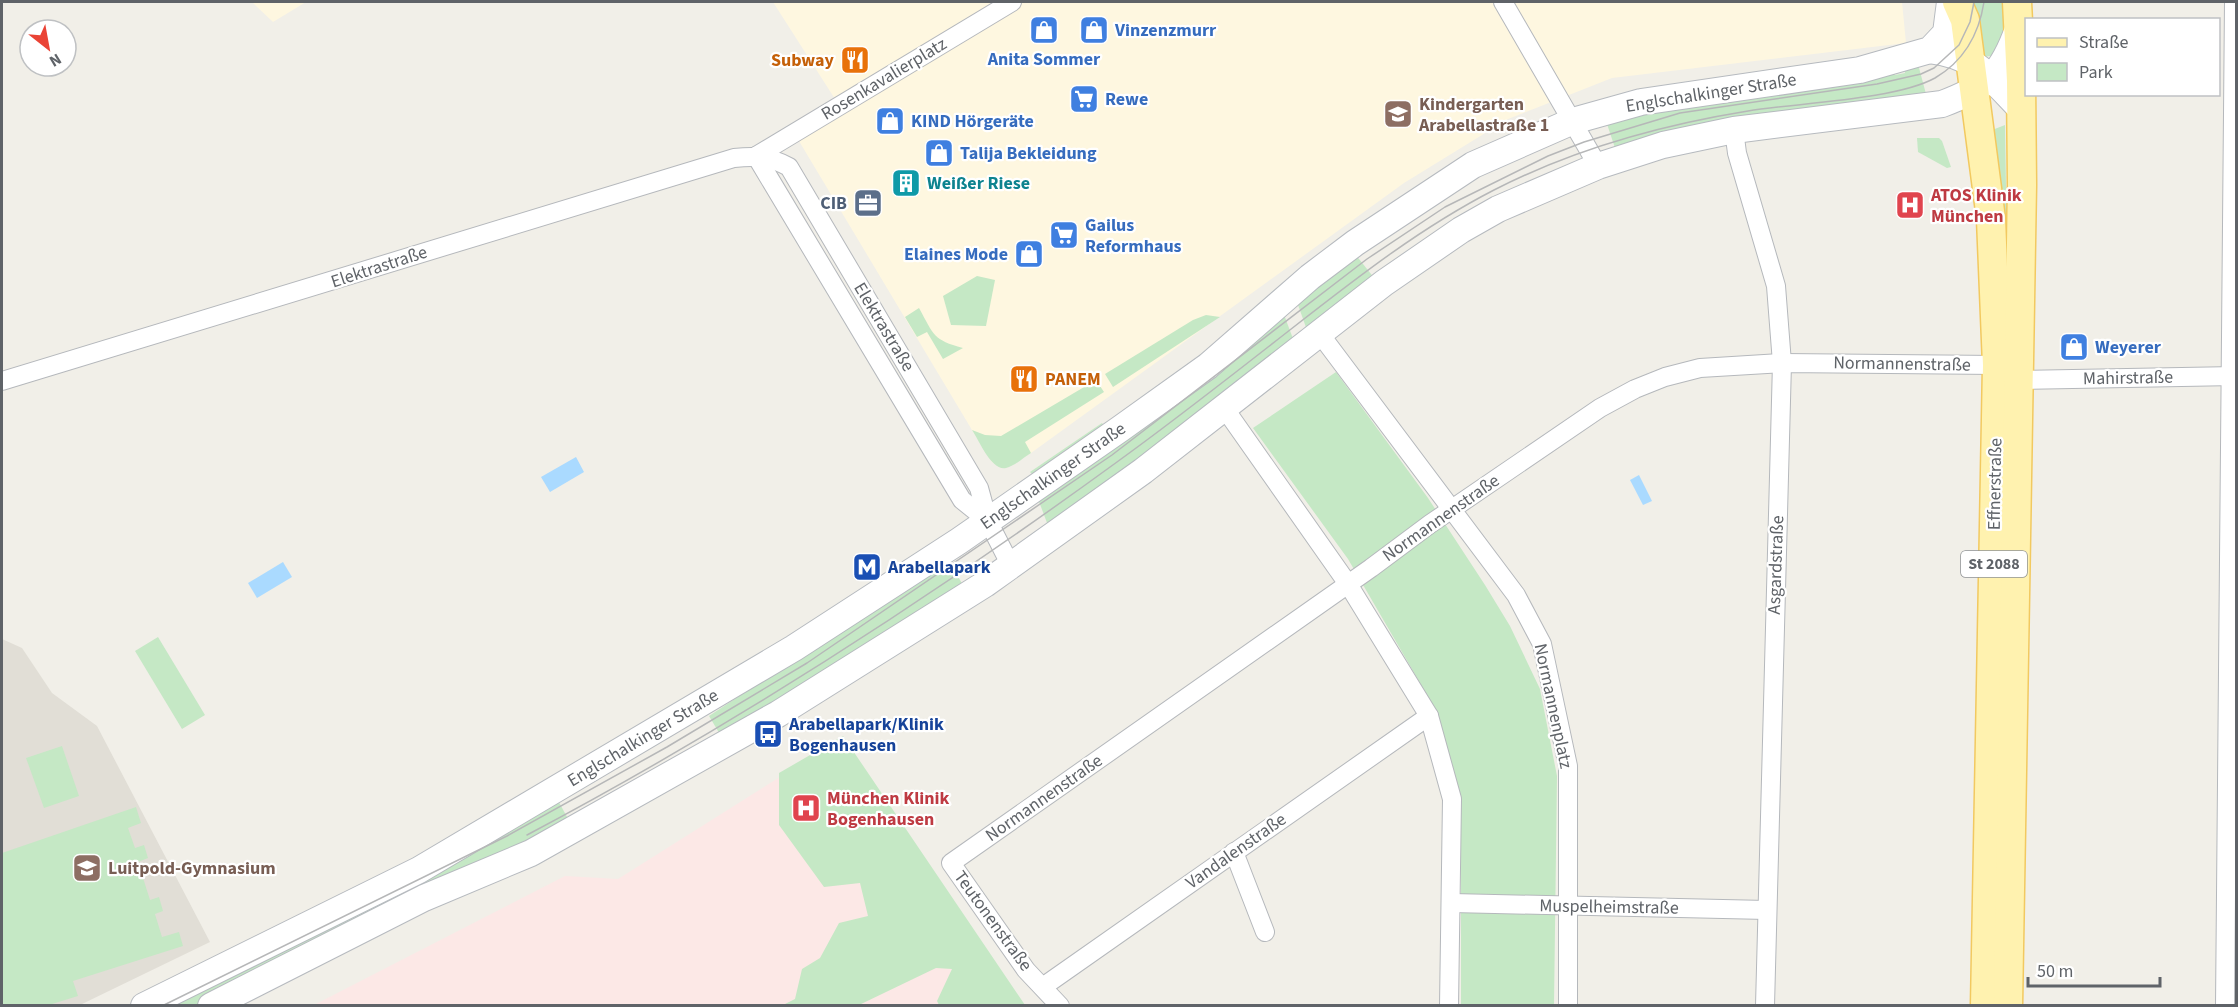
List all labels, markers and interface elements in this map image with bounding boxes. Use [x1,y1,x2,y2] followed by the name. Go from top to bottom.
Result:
[1028,14,1060,46] shop icon: Anita Sommer
[1078,14,1110,46] shop icon: Vinzenzmurr
[18,18,78,78] north arrow
[1114,18,1217,43] place label: Vinzenzmurr
[2025,18,2220,96] legend
[2079,30,2129,55] text: Straße
[817,31,952,126] street label: Rosenkavalierplatz
[839,44,871,76] restaurant icon: Subway
[987,47,1101,72] place label: Anita Sommer
[45,48,65,72] text: N
[771,48,835,73] place label: Subway
[2079,60,2113,85] text: Park
[1624,67,1798,119] street label: Englschalkinger Straße
[1068,83,1100,115] supermarket icon: Rewe
[1105,87,1148,112] place label: Rewe
[1418,92,1549,138] place label: Kindergarten Arabellastraße 1
[1382,98,1414,130] school or university icon: Kindergarten Arabellastraße 1
[874,105,906,137] shop icon: KIND Hörgeräte
[911,109,1034,134] place label: KIND Hörgeräte
[923,137,955,169] shop icon: Talija Bekleidung
[960,141,1097,166] place label: Talija Bekleidung
[890,167,922,199] building icon: Weißer Riese
[927,171,1030,196] place label: Weißer Riese
[1930,183,2022,229] place label: ATOS Klinik München
[852,187,884,219] office icon: CIB
[1894,189,1926,221] hospital icon: ATOS Klinik München
[820,191,847,216] place label: CIB
[1085,213,1182,259] place label: Gailus Reformhaus
[1048,219,1080,251] supermarket icon: Gailus Reformhaus
[1013,238,1045,270] shop icon: Elaines Mode
[328,240,430,294] street label: Elektrastraße
[904,242,1008,267] place label: Elaines Mode
[848,278,920,376] street label: Elektrastraße
[2058,331,2090,363] shop icon: Weyerer
[2095,335,2162,360] place label: Weyerer
[1833,350,1971,378] street label: Normannenstraße
[1008,363,1040,395] restaurant icon: PANEM
[2083,365,2173,391] street label: Mahirstraße
[1045,367,1101,392] place label: PANEM
[975,416,1131,536] street label: Englschalkinger Straße
[1982,438,2008,530] street label: Effnerstraße
[1377,468,1505,568] street label: Normannenstraße
[1762,515,1790,615] street label: Asgardstraße
[851,551,883,583] metro station icon: Arabellapark
[1961,551,2027,577] road number: St 2088
[887,555,991,580] place label: Arabellapark
[1528,641,1579,771] street label: Normannenplatz
[563,683,723,793] street label: Englschalkinger Straße
[788,712,944,758] place label: Arabellapark/Klinik Bogenhausen
[752,718,784,750] bus stop icon: Arabellapark/Klinik Bogenhausen
[980,748,1108,848] street label: Normannenstraße
[827,786,950,832] place label: München Klinik Bogenhausen
[790,792,822,824] hospital icon: München Klinik Bogenhausen
[1181,807,1291,895] street label: Vandalenstraße
[71,852,103,884] school or university icon: Luitpold-Gymnasium
[108,856,276,881] place label: Luitpold-Gymnasium
[948,866,1038,976] street label: Teutonenstraße
[1539,893,1679,921] street label: Muspelheimstraße
[2028,950,2160,988] scale bar
[2037,959,2073,984] text: 50 m

